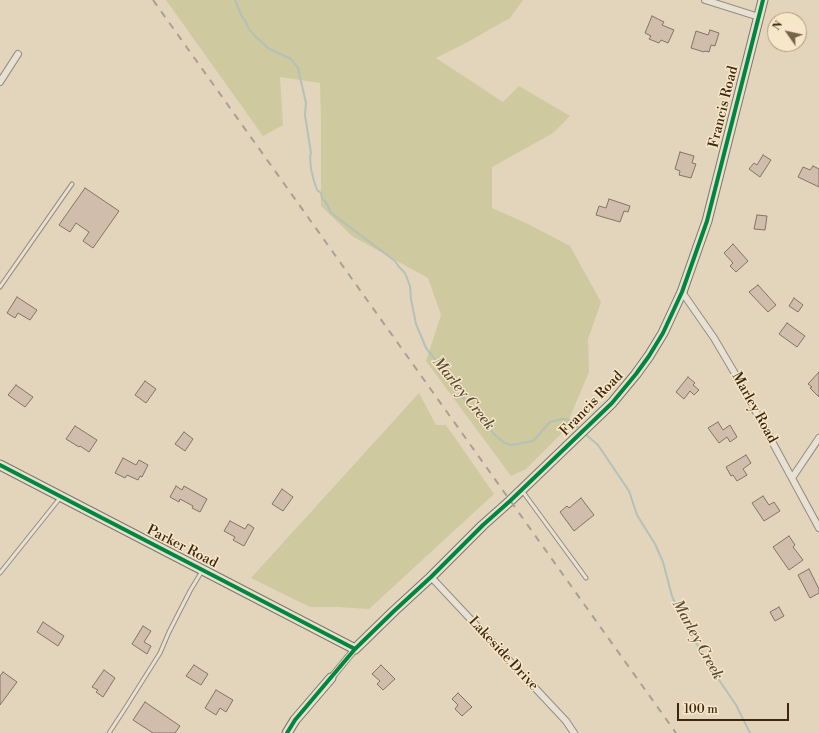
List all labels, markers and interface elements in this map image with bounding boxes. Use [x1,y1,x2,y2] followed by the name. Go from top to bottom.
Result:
[767,12,807,52] north arrow
[770,18,786,33] text: N
[706,64,742,150] street label: Francis Road
[428,354,498,434] water label: Marley Creek
[557,368,627,440] street label: Francis Road
[728,370,780,446] street label: Marley Road
[144,522,220,572] street label: Parker Road
[668,597,726,683] water label: Marley Creek
[464,614,542,694] street label: Lakeside Drive
[679,695,791,721] scale bar
[684,702,718,717] text: 100 m

